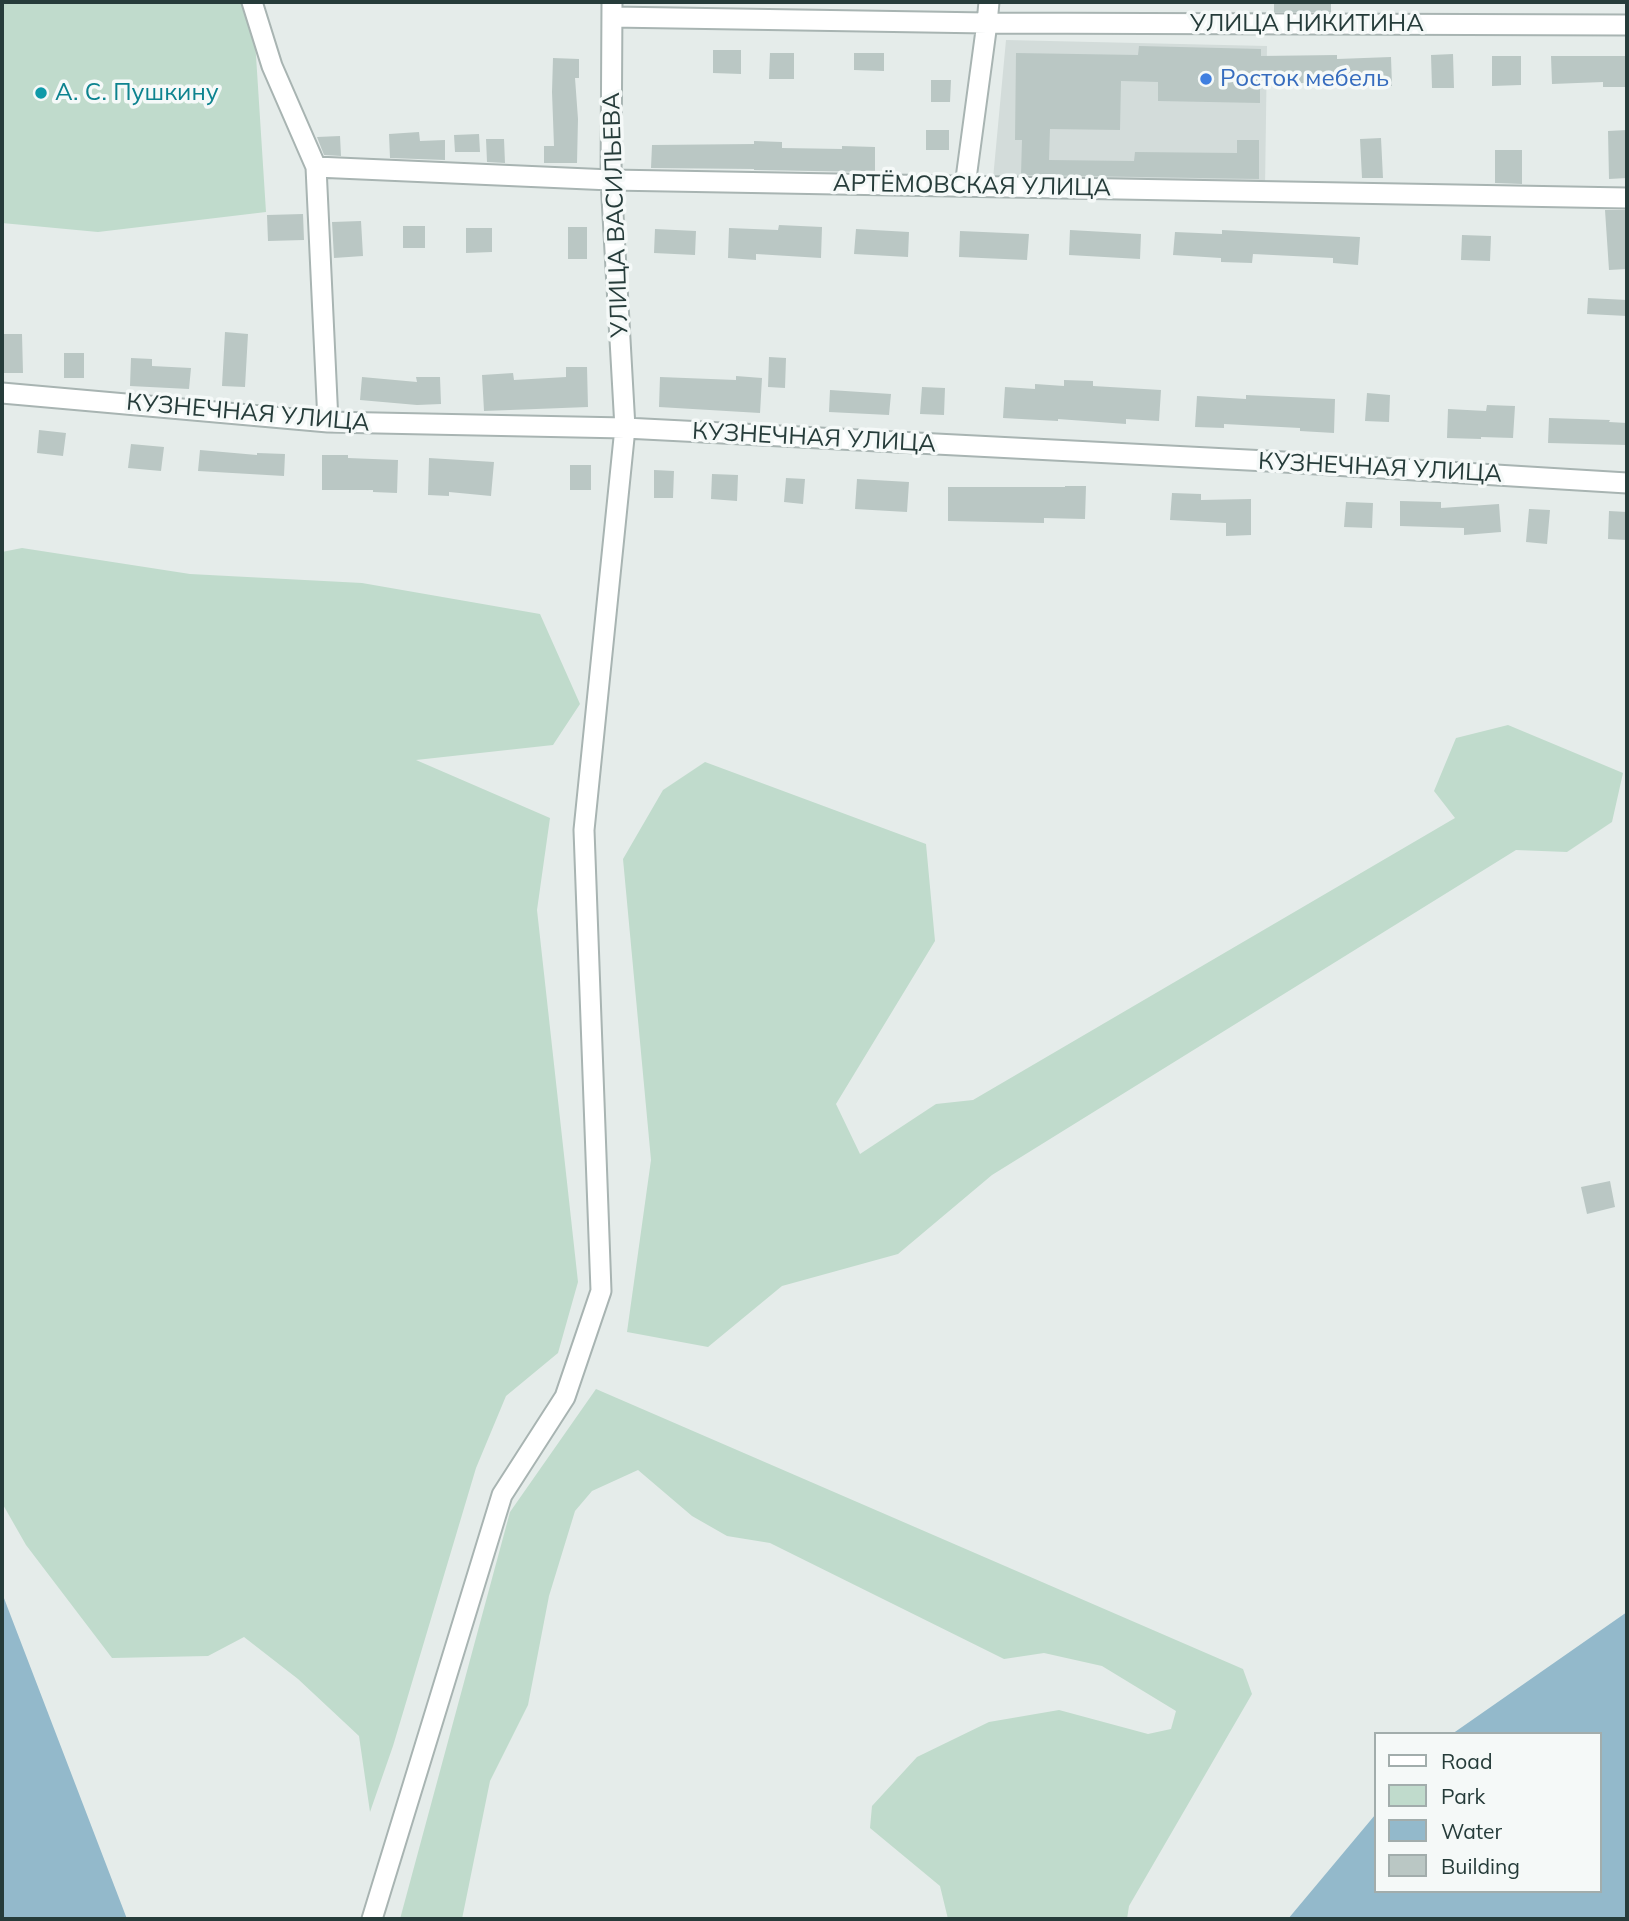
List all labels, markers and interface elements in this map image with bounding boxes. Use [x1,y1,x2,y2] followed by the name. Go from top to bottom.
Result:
[1190,10,1424,38] street label: УЛИЦА НИКИТИНА
[1220,65,1389,93] place label: Росток мебель
[1198,71,1214,87] marker: Росток мебель
[55,79,219,107] place label: А. С. Пушкину
[33,85,49,101] marker: А. С. Пушкину
[597,92,635,338] street label: УЛИЦА ВАСИЛЬЕВА
[833,169,1111,203] street label: АРТЁМОВСКАЯ УЛИЦА
[125,388,371,438] street label: КУЗНЕЧНАЯ УЛИЦА
[691,417,937,459] street label: КУЗНЕЧНАЯ УЛИЦА
[1257,447,1503,489] street label: КУЗНЕЧНАЯ УЛИЦА
[1374,1732,1601,1893] legend
[1441,1748,1492,1774] text: Road
[1441,1783,1485,1809] text: Park
[1441,1818,1502,1844] text: Water
[1441,1853,1520,1879] text: Building

